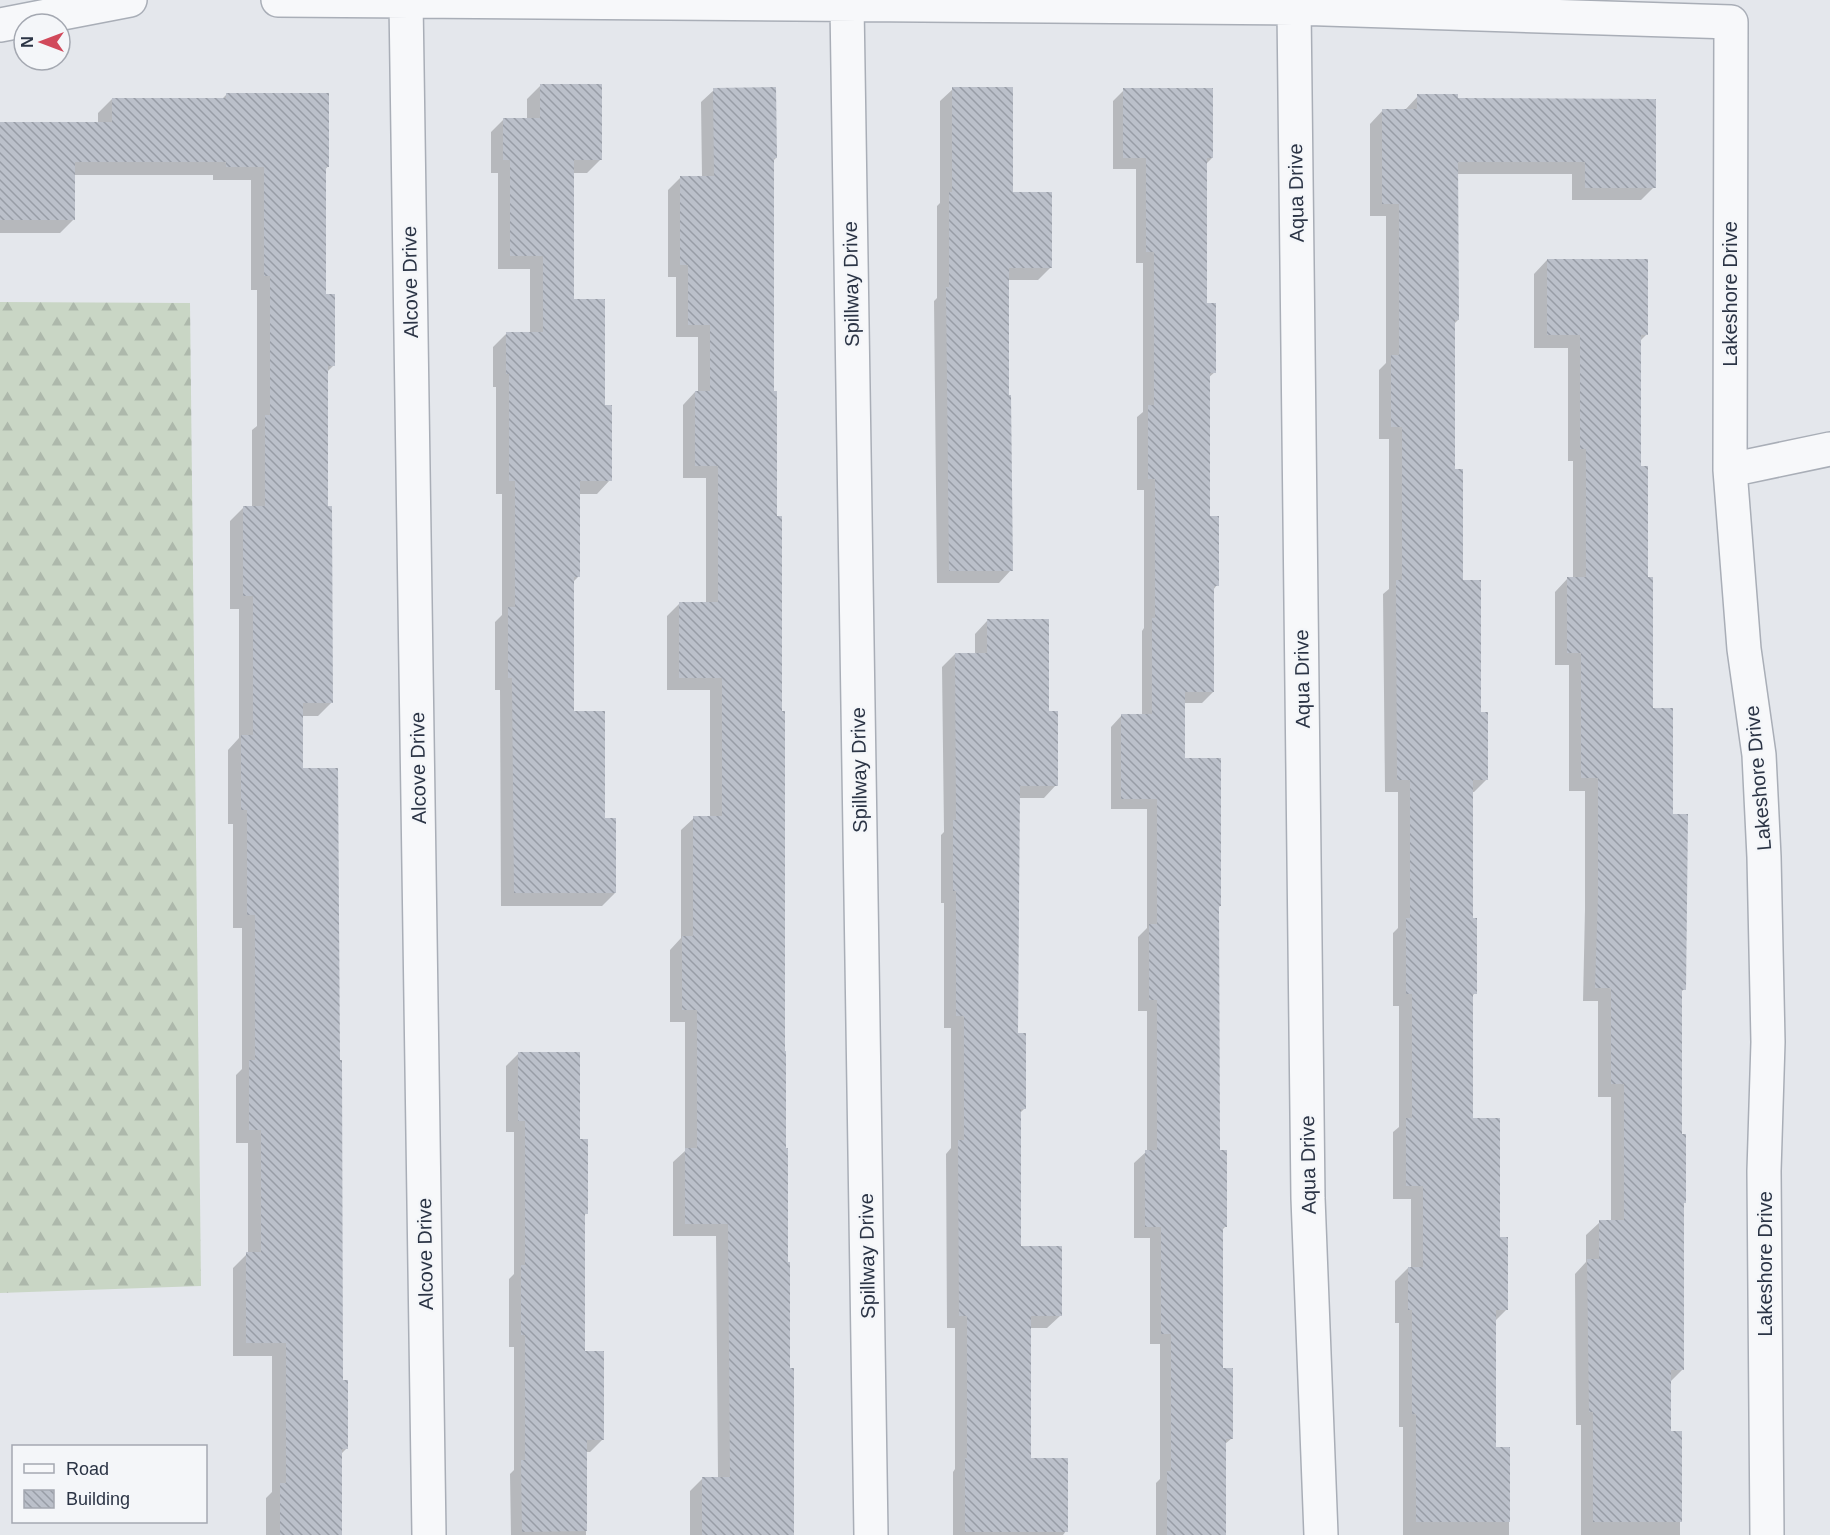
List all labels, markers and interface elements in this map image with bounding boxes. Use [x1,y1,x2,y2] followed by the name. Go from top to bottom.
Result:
[12,12,72,72] north arrow
[19,36,36,48] text: N
[1284,143,1308,243] street label: Aqua Drive
[839,221,863,347] street label: Spillway Drive
[1719,221,1741,367] street label: Lakeshore Drive
[398,226,422,338] street label: Alcove Drive
[1290,629,1314,729] street label: Aqua Drive
[1741,705,1775,851] street label: Lakeshore Drive
[847,707,871,833] street label: Spillway Drive
[406,712,430,824] street label: Alcove Drive
[1296,1115,1320,1215] street label: Aqua Drive
[1754,1191,1776,1337] street label: Lakeshore Drive
[855,1193,879,1319] street label: Spillway Drive
[413,1198,437,1310] street label: Alcove Drive
[12,1445,207,1523] legend
[66,1459,109,1479] text: Road
[66,1489,130,1509] text: Building

